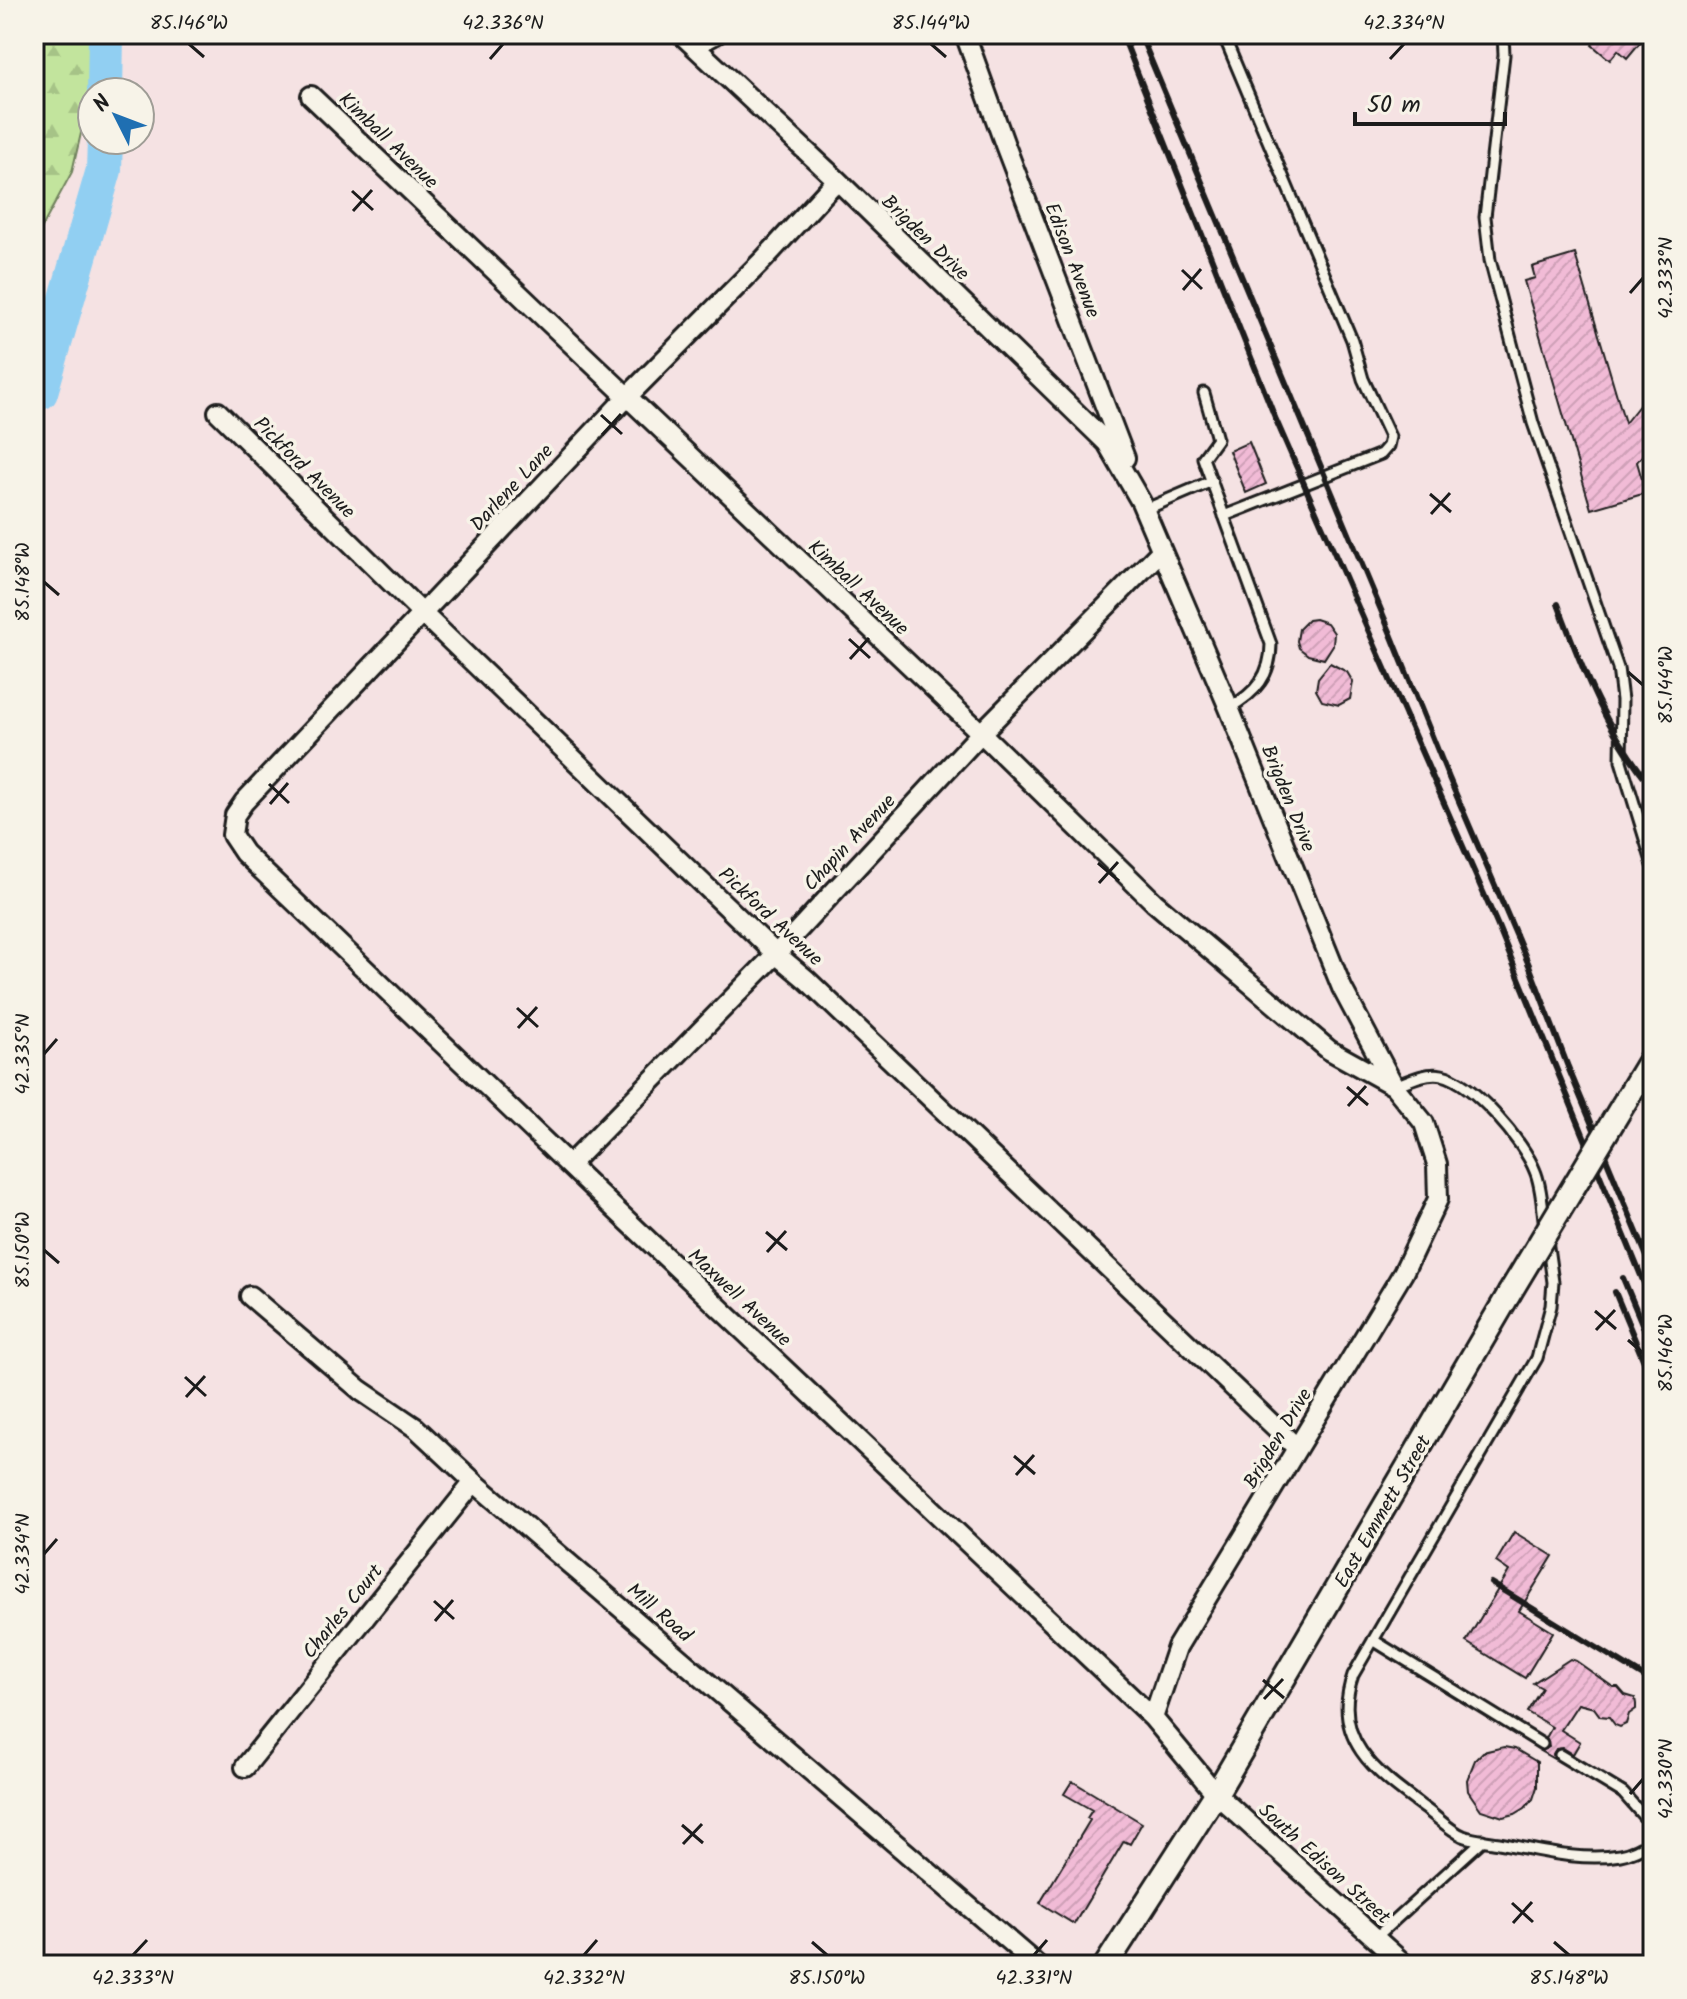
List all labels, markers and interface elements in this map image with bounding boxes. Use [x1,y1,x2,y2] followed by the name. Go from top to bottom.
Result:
[150,8,228,40] text: 85.146°W
[462,8,544,40] text: 42.336°N
[892,8,970,40] text: 85.144°W
[1363,8,1445,40] text: 42.334°N
[76,76,156,156] north arrow
[1355,76,1505,126] scale bar
[330,85,445,198] street label: Kimball Avenue
[1367,86,1421,125] text: 50 m
[85,87,121,121] text: N
[873,188,976,289] street label: Brigden Drive
[1034,198,1108,323] street label: Edison Avenue
[1651,237,1683,319] text: 42.333°N
[245,410,362,527] street label: Pickford Avenue
[463,437,562,540] street label: Darlene Lane
[800,533,916,644] street label: Kimball Avenue
[8,542,40,622] text: 85.148°W
[1651,646,1683,724] text: 85.144°W
[1251,740,1323,857] street label: Brigden Drive
[796,787,904,900] street label: Chapin Avenue
[710,860,830,975] street label: Pickford Avenue
[8,1013,40,1095] text: 42.335°N
[8,1212,40,1288] text: 85.150°W
[679,1241,798,1355] street label: Maxwell Avenue
[1651,1314,1683,1392] text: 85.146°W
[1236,1382,1322,1496] street label: Brigden Drive
[1327,1429,1441,1595] street label: East Emmett Street
[8,1513,40,1595] text: 42.334°N
[295,1558,392,1667] street label: Charles Court
[619,1576,700,1652] street label: Mill Road
[1651,1739,1683,1819] text: 42.330°N
[1250,1796,1397,1933] street label: South Edison Street
[92,1963,174,1995] text: 42.333°N
[543,1963,625,1995] text: 42.332°N
[789,1963,865,1995] text: 85.150°W
[996,1963,1072,1995] text: 42.331°N
[1529,1963,1609,1995] text: 85.148°W

